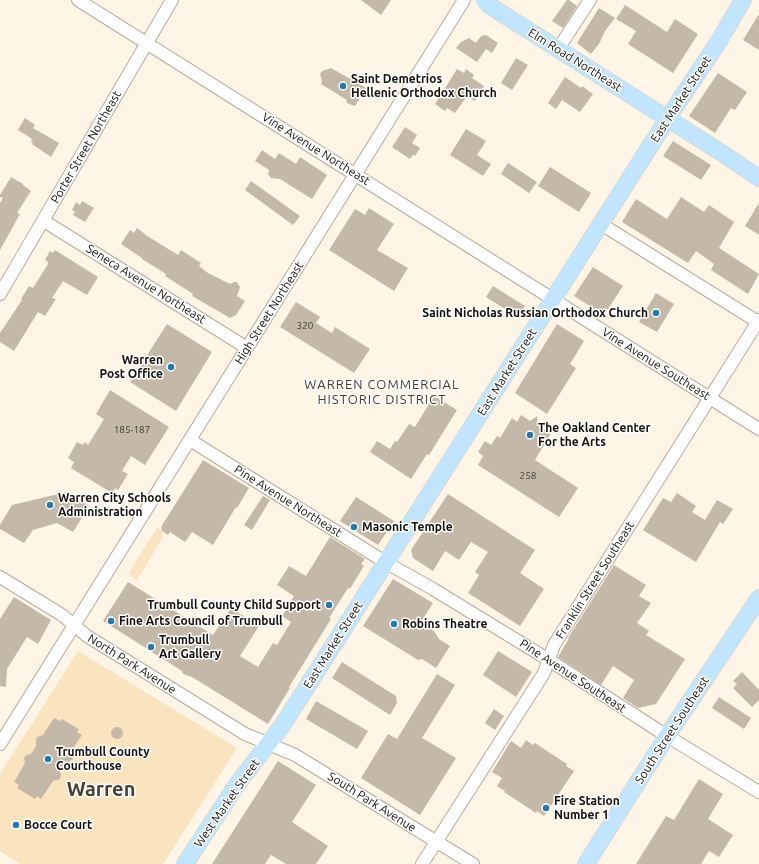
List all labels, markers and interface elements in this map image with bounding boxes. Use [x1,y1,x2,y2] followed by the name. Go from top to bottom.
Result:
[525,25,625,95] street label: Elm Road Northeast
[648,53,714,145] street label: East Market Street
[351,72,497,100] place label: Saint Demetrios Hellenic Orthodox Church
[338,81,348,91] marker: Saint Demetrios Hellenic Orthodox Church
[48,88,124,206] street label: Porter Street Northeast
[259,110,373,188] street label: Vine Avenue Northeast
[83,241,209,327] street label: Seneca Avenue Northeast
[232,259,306,367] street label: High Street Northeast
[422,306,648,320] place label: Saint Nicholas Russian Orthodox Church
[651,308,661,318] marker: Saint Nicholas Russian Orthodox Church
[297,320,313,332] house number: 320
[599,325,713,403] street label: Vine Avenue Southeast
[474,326,540,418] street label: East Market Street
[99,353,163,381] place label: Warren Post Office
[166,362,176,372] marker: Warren Post Office
[304,377,460,408] district label: WARREN COMMERCIAL HISTORIC DISTRICT
[538,421,650,449] place label: The Oakland Center For the Arts
[114,424,150,436] house number: 185-187
[525,430,535,440] marker: The Oakland Center For the Arts
[232,462,344,540] street label: Pine Avenue Northeast
[520,470,536,482] house number: 258
[58,491,171,519] place label: Warren City Schools Administration
[45,500,55,510] marker: Warren City Schools Administration
[553,518,637,642] street label: Franklin Street Southeast
[362,520,453,534] place label: Masonic Temple
[349,522,359,532] marker: Masonic Temple
[147,598,321,612] place label: Trumbull County Child Support
[300,599,366,691] street label: East Market Street
[324,600,334,610] marker: Trumbull County Child Support
[119,614,283,628] place label: Fine Arts Council of Trumbull
[106,616,116,626] marker: Fine Arts Council of Trumbull
[402,617,487,631] place label: Robins Theatre
[389,619,399,629] marker: Robins Theatre
[85,631,179,697] street label: North Park Avenue
[159,633,221,661] place label: Trumbull Art Gallery
[517,636,629,716] street label: Pine Avenue Southeast
[146,642,156,652] marker: Trumbull Art Gallery
[632,674,712,786] street label: South Street Southeast
[56,745,150,773] place label: Trumbull County Courthouse
[43,754,53,764] marker: Trumbull County Courthouse
[191,756,263,850] street label: West Market Street
[325,769,419,835] street label: South Park Avenue
[67,777,135,801] district label: Warren
[554,794,620,822] place label: Fire Station Number 1
[541,803,551,813] marker: Fire Station Number 1
[24,818,92,832] place label: Bocce Court
[11,820,21,830] marker: Bocce Court

